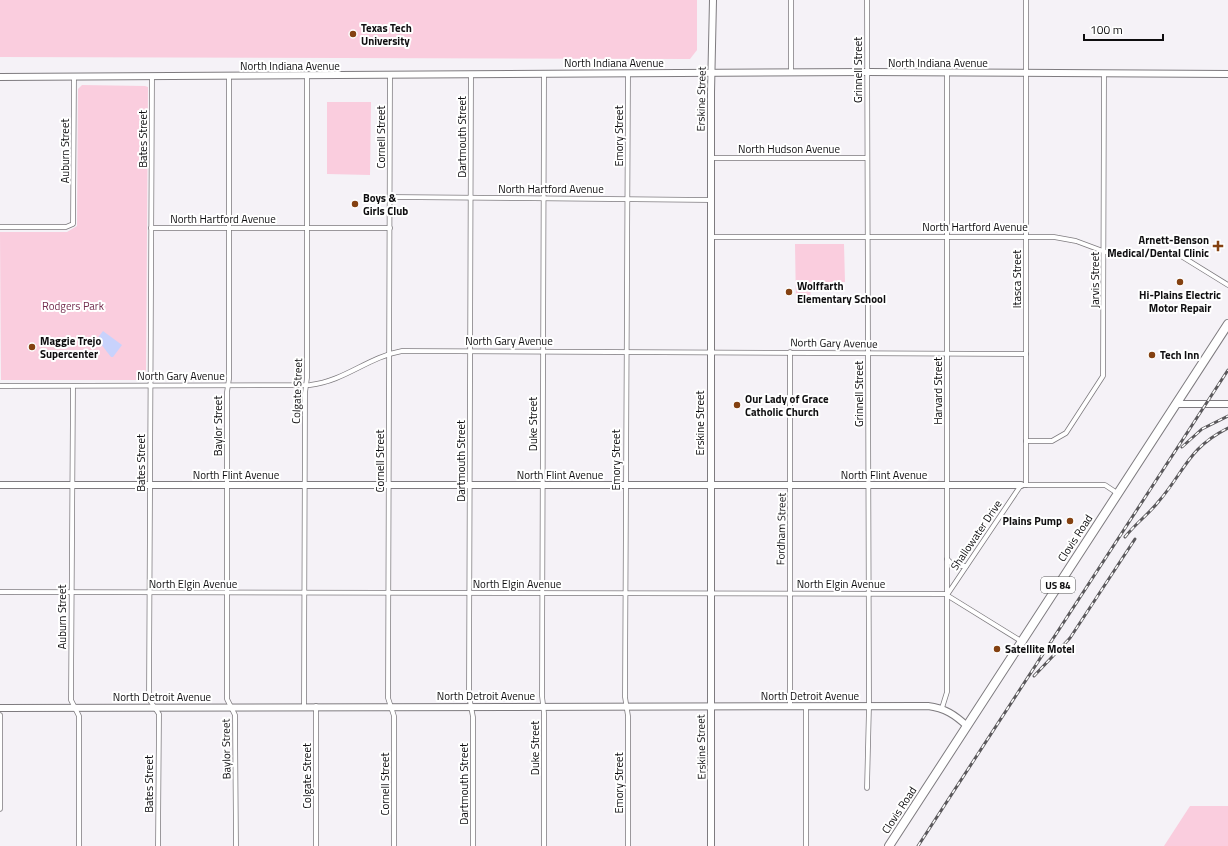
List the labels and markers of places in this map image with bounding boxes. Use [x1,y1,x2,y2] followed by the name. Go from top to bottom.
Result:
[361,20,412,49] place label: Texas Tech University
[348,29,358,39] marker: Texas Tech University
[363,190,408,219] place label: Boys & Girls Club
[350,199,360,209] marker: Boys & Girls Club
[1107,232,1209,261] place label: Arnett-Benson Medical/Dental Clinic
[1212,240,1224,252] marker: Arnett-Benson Medical/Dental Clinic
[1175,277,1185,287] marker: Hi-Plains Electric Motor Repair
[797,278,886,307] place label: Wolffarth Elementary School
[784,287,794,297] marker: Wolffarth Elementary School
[1139,287,1221,316] place label: Hi-Plains Electric Motor Repair
[40,333,101,362] place label: Maggie Trejo Supercenter
[27,342,37,352] marker: Maggie Trejo Supercenter
[1160,347,1199,363] place label: Tech Inn
[1147,350,1157,360] marker: Tech Inn
[745,391,829,420] place label: Our Lady of Grace Catholic Church
[732,400,742,410] marker: Our Lady of Grace Catholic Church
[1003,513,1062,529] place label: Plains Pump
[1065,516,1075,526] marker: Plains Pump
[1005,641,1075,657] place label: Satellite Motel
[992,644,1002,654] marker: Satellite Motel

